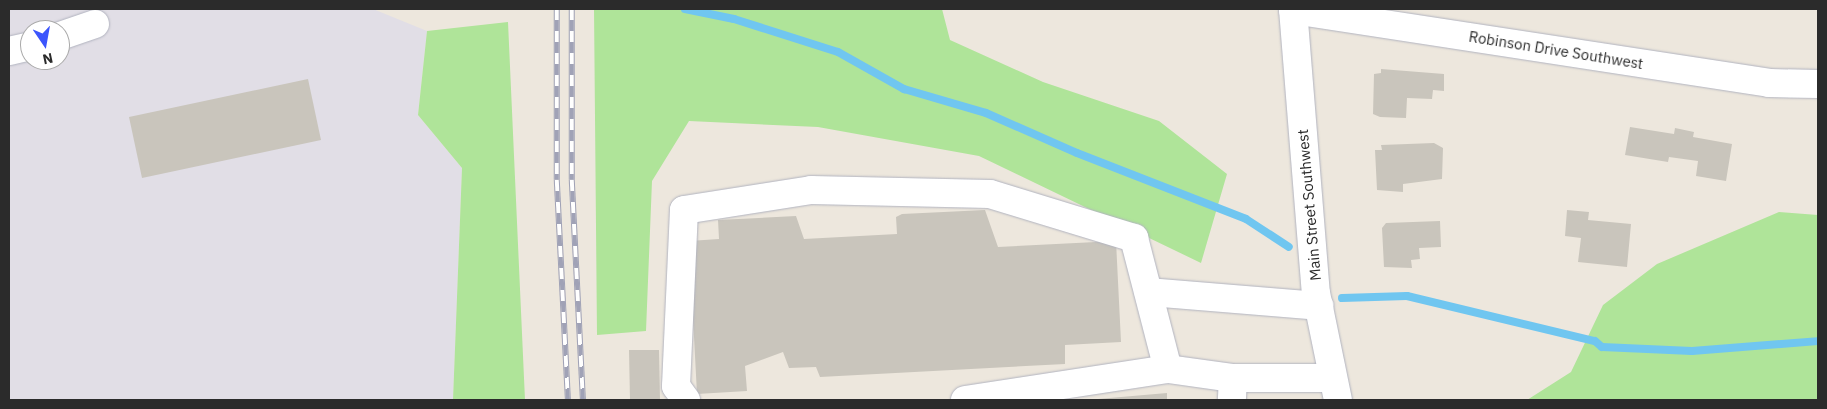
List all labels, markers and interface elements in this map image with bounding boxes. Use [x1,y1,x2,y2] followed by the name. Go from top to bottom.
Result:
[20,20,70,70] north arrow
[1468,27,1644,73] street label: Robinson Drive Southwest
[41,49,55,69] text: N
[1293,128,1325,282] street label: Main Street Southwest

